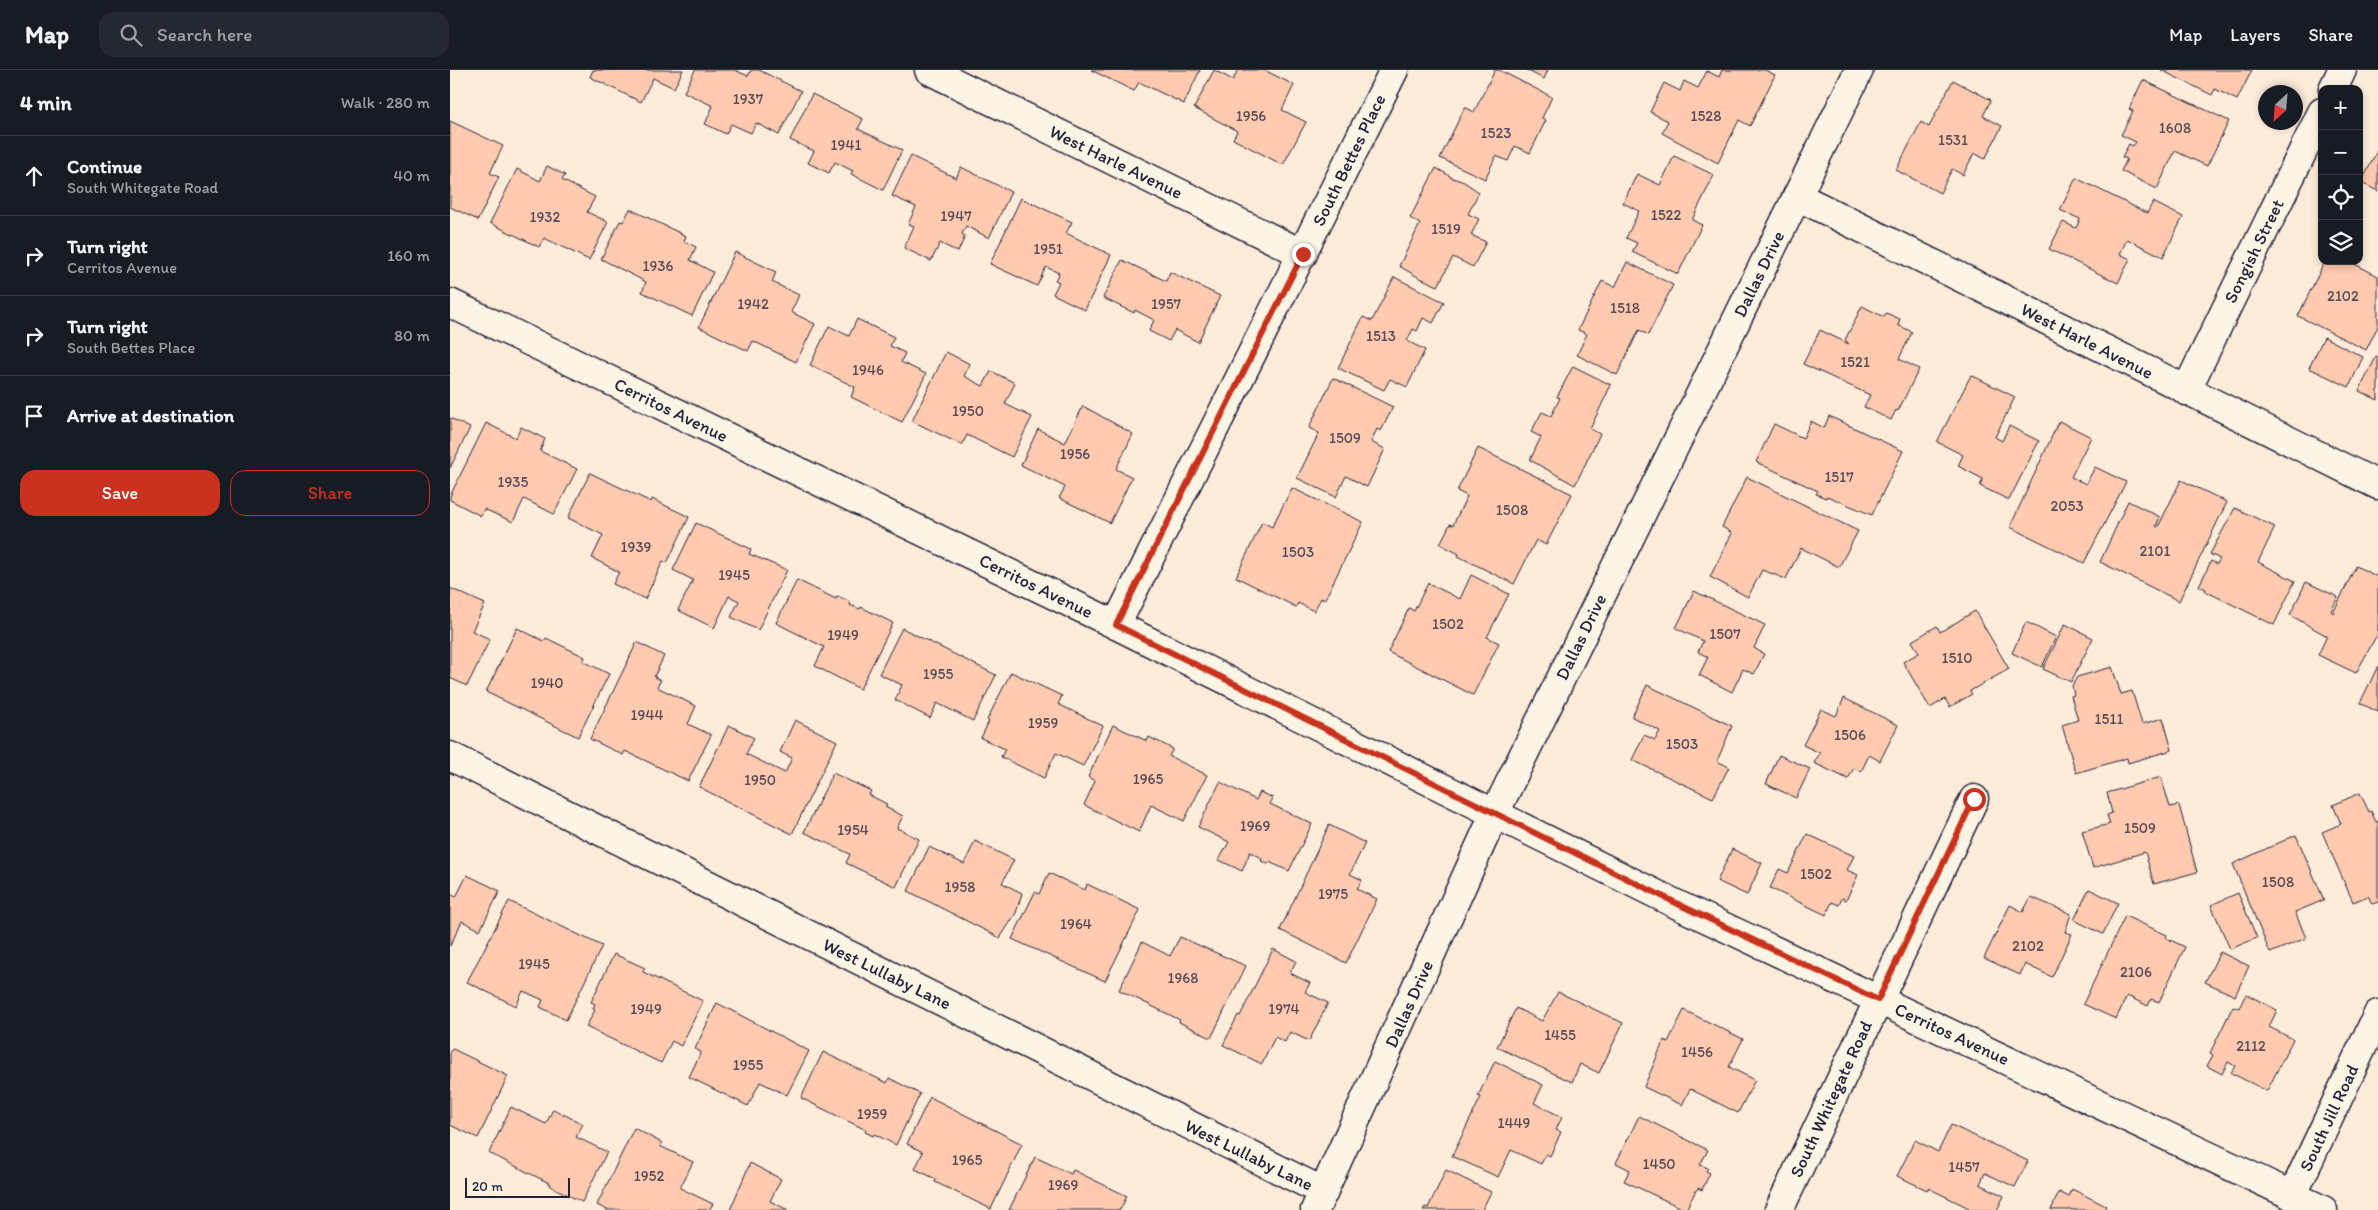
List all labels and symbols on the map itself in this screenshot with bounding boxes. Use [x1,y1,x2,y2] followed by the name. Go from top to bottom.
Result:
[2258,85,2303,130] north arrow
[733,90,764,108] house number: 1937
[1308,90,1390,230] street label: South Bettes Place
[1236,107,1266,125] house number: 1956
[1691,107,1721,125] house number: 1528
[2159,119,2191,137] house number: 1608
[1046,120,1186,204] street label: West Harle Avenue
[1481,124,1511,142] house number: 1523
[1938,131,1968,149] house number: 1531
[831,136,861,154] house number: 1941
[2219,195,2289,307] street label: Songish Street
[1651,206,1681,224] house number: 1522
[940,207,972,225] house number: 1947
[530,208,561,226] house number: 1932
[1431,220,1461,238] house number: 1519
[1729,227,1789,321] street label: Dallas Drive
[1033,240,1063,258] house number: 1951
[1292,243,1315,266] route end
[643,257,674,275] house number: 1936
[2327,287,2359,305] house number: 2102
[737,295,769,313] house number: 1942
[1151,295,1182,313] house number: 1957
[2017,298,2157,384] street label: West Harle Avenue
[1610,299,1640,317] house number: 1518
[1366,327,1396,345] house number: 1513
[1840,353,1870,371] house number: 1521
[852,361,884,379] house number: 1946
[611,373,731,447] street label: Cerritos Avenue
[952,402,984,420] house number: 1950
[1329,429,1361,447] house number: 1509
[1060,445,1090,463] house number: 1956
[1824,468,1854,486] house number: 1517
[498,473,529,491] house number: 1935
[2050,497,2084,515] house number: 2053
[1496,501,1528,519] house number: 1508
[621,538,652,556] house number: 1939
[2139,542,2171,560] house number: 2101
[1282,543,1314,561] house number: 1503
[976,549,1096,623] street label: Cerritos Avenue
[718,566,750,584] house number: 1945
[1551,590,1611,684] street label: Dallas Drive
[1432,615,1464,633] house number: 1502
[1709,625,1741,643] house number: 1507
[827,626,859,644] house number: 1949
[1941,649,1973,667] house number: 1510
[923,665,953,683] house number: 1955
[530,674,564,692] house number: 1940
[631,706,663,724] house number: 1944
[2095,710,2123,728] house number: 1511
[1028,714,1058,732] house number: 1959
[1834,726,1866,744] house number: 1506
[1666,735,1698,753] house number: 1503
[1133,770,1163,788] house number: 1965
[744,771,776,789] house number: 1950
[1963,788,1986,811] route start
[1240,817,1270,835] house number: 1969
[2124,819,2156,837] house number: 1509
[837,821,869,839] house number: 1954
[1800,865,1832,883] house number: 1502
[2262,873,2294,891] house number: 1508
[945,878,975,896] house number: 1958
[1318,885,1348,903] house number: 1975
[1060,915,1092,933] house number: 1964
[819,933,955,1015] street label: West Lullaby Lane
[2012,937,2044,955] house number: 2102
[518,955,550,973] house number: 1945
[1380,957,1438,1051] street label: Dallas Drive
[2120,963,2152,981] house number: 2106
[1168,969,1198,987] house number: 1968
[1891,998,2013,1070] street label: Cerritos Avenue
[630,1000,662,1018] house number: 1949
[1268,1000,1300,1018] house number: 1974
[1785,1017,1877,1181] street label: South Whitegate Road
[1544,1026,1576,1044] house number: 1455
[2236,1037,2266,1055] house number: 2112
[1681,1043,1713,1061] house number: 1456
[733,1056,763,1074] house number: 1955
[2295,1061,2363,1175] street label: South Jill Road
[857,1105,887,1123] house number: 1959
[1181,1114,1317,1196] street label: West Lullaby Lane
[1498,1114,1531,1132] house number: 1449
[952,1151,982,1169] house number: 1965
[1642,1155,1676,1173] house number: 1450
[1948,1158,1980,1176] house number: 1457
[634,1167,664,1185] house number: 1952
[465,1175,570,1198] scale bar
[1048,1176,1078,1194] house number: 1969

